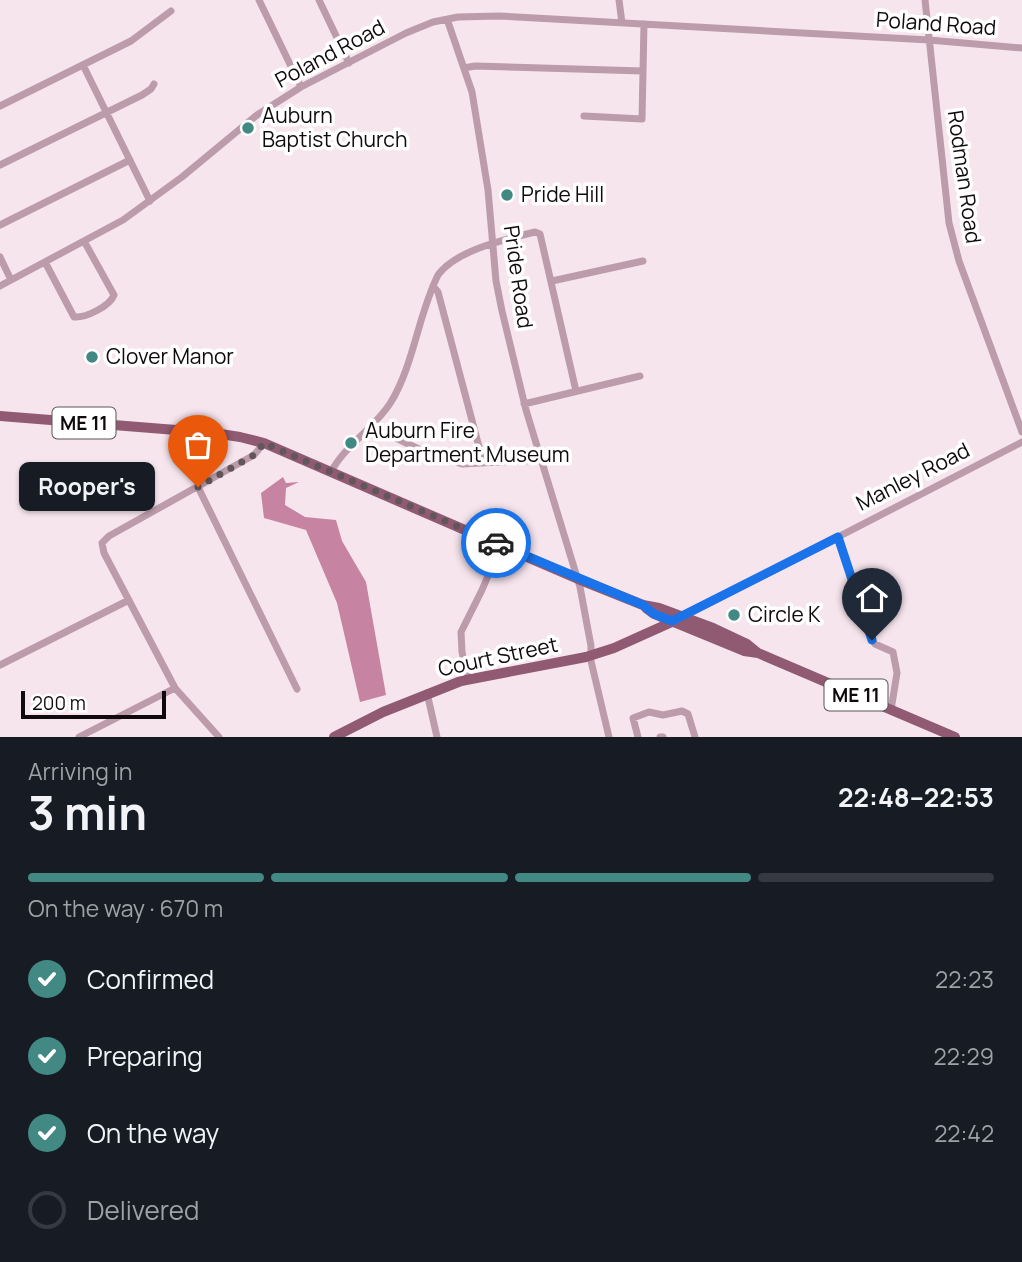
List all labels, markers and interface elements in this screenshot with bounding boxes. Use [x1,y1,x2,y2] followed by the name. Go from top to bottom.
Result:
[875,5,997,41] street label: Poland Road
[270,12,389,94] street label: Poland Road
[262,101,407,153] place label: Auburn Baptist Church
[942,109,988,245] street label: Rodman Road
[240,120,256,136] marker: Auburn Baptist Church
[521,180,604,208] place label: Pride Hill
[499,187,515,203] marker: Pride Hill
[498,223,540,330] street label: Pride Road
[106,342,234,370] place label: Clover Manor
[84,349,100,365] marker: Clover Manor
[52,408,116,438] road number: ME 11
[168,415,228,487] pin
[365,416,570,468] place label: Auburn Fire Department Museum
[179,426,217,464] icon: bag
[343,435,359,451] marker: Auburn Fire Department Museum
[851,436,974,517] street label: Manley Road
[19,462,156,512] callout: Rooper's
[38,470,136,502] text: Rooper's
[461,508,531,578] courier
[477,524,515,562] icon: car
[842,568,902,640] pin
[853,579,891,617] icon: home
[748,600,821,628] place label: Circle K
[726,607,742,623] marker: Circle K
[435,630,560,682] street label: Court Street
[824,680,888,710] road number: ME 11
[21,688,166,720] scale bar
[32,690,86,716] text: 200 m
[28,755,133,787] text: Arriving in
[838,779,994,815] text: 22:48–22:53
[28,781,147,844] text: 3 min
[28,892,223,924] text: On the way · 670 m
[28,960,66,998] icon: check
[87,961,214,997] text: Confirmed
[935,963,994,995] text: 22:23
[28,1037,66,1075] icon: check
[87,1038,203,1074] text: Preparing
[934,1040,994,1072] text: 22:29
[28,1114,66,1152] icon: check
[87,1115,219,1151] text: On the way
[934,1117,994,1149] text: 22:42
[87,1192,199,1228] text: Delivered

